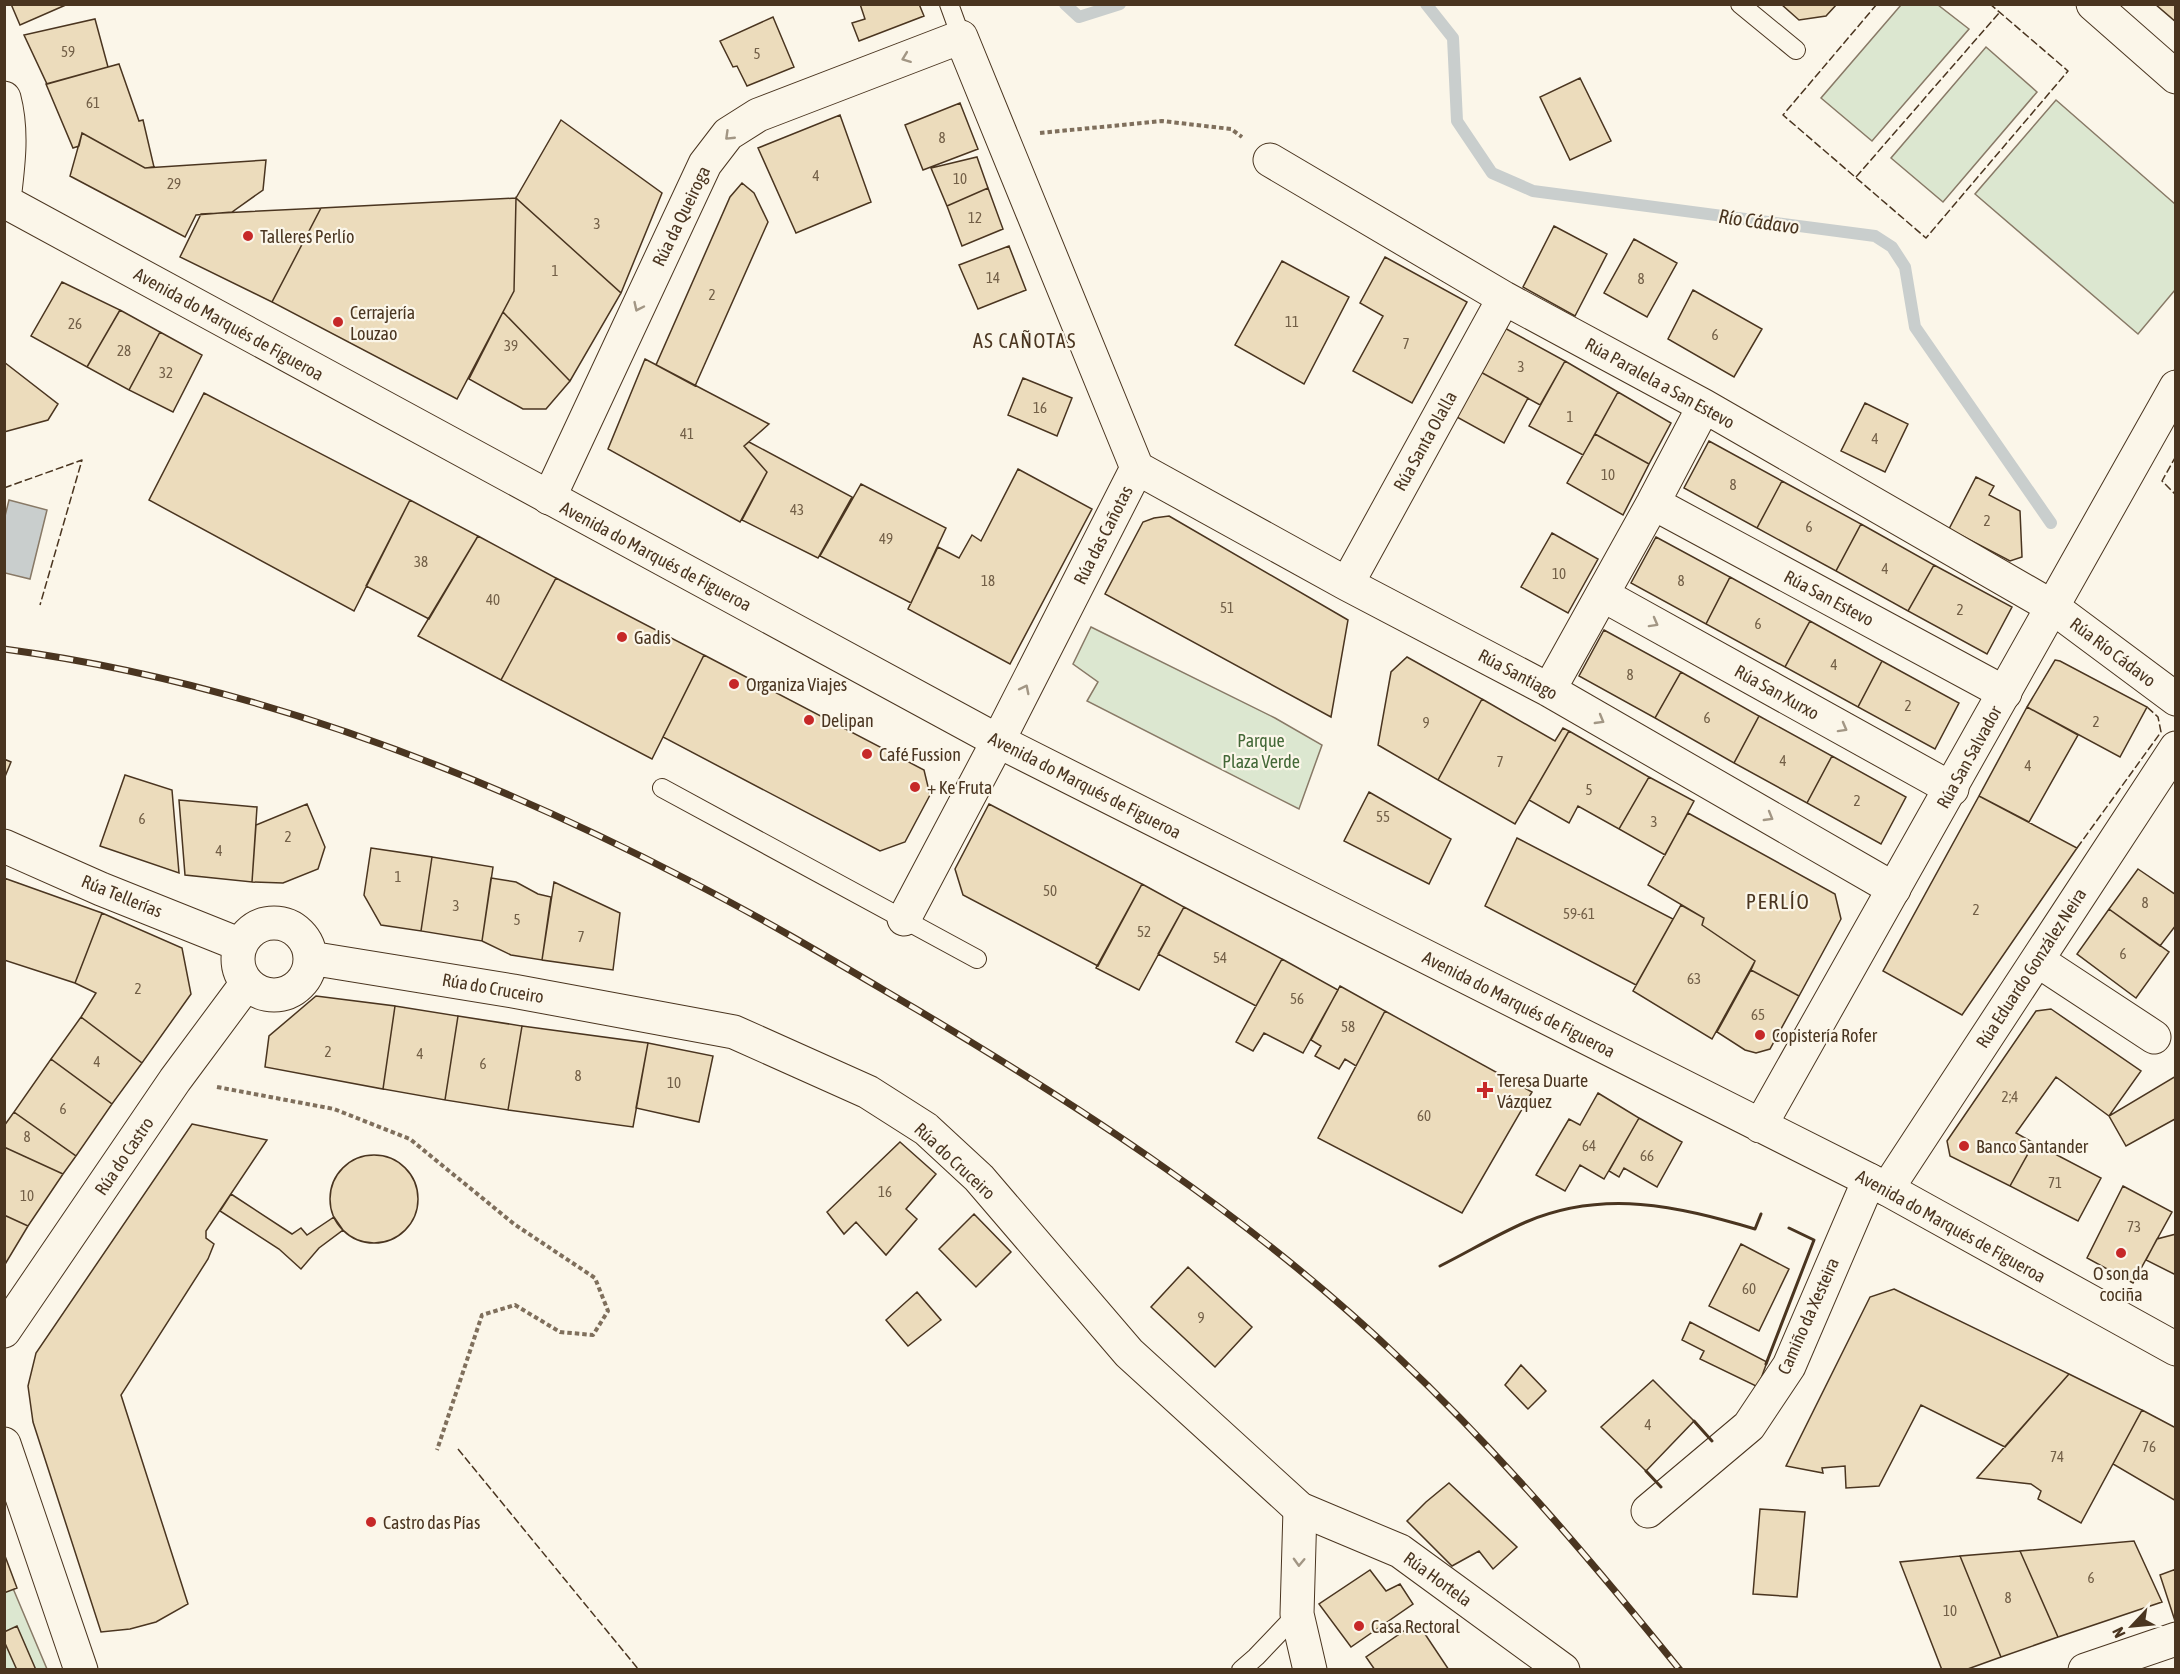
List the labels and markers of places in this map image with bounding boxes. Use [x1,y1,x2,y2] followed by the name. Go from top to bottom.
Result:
[260,226,354,247] place label: Talleres Perlío
[241,229,255,243] marker: Talleres Perlío
[350,302,415,344] place label: Cerrajería Louzao
[331,315,345,329] marker: Cerrajería Louzao
[634,627,671,648] place label: Gadis
[615,630,629,644] marker: Gadis
[746,674,847,695] place label: Organiza Viajes
[727,677,741,691] marker: Organiza Viajes
[821,710,874,731] place label: Delipan
[802,713,816,727] marker: Delipan
[879,744,961,765] place label: Café Fussion
[860,747,874,761] marker: Café Fussion
[927,777,992,798] place label: + Ke Fruta
[908,780,922,794] marker: + Ke Fruta
[1772,1025,1878,1046] place label: Copistería Rofer
[1753,1028,1767,1042] marker: Copistería Rofer
[1497,1070,1588,1112] place label: Teresa Duarte Vázquez
[1478,1083,1492,1097] marker: Teresa Duarte Vázquez
[1976,1136,2089,1157] place label: Banco Santander
[1957,1139,1971,1153] marker: Banco Santander
[2114,1246,2128,1260] marker: O son da cociña
[2093,1263,2149,1305] place label: O son da cociña
[383,1512,480,1533] place label: Castro das Pías
[364,1515,378,1529] marker: Castro das Pías
[1371,1616,1460,1637] place label: Casa Rectoral
[1352,1619,1366,1633] marker: Casa Rectoral

